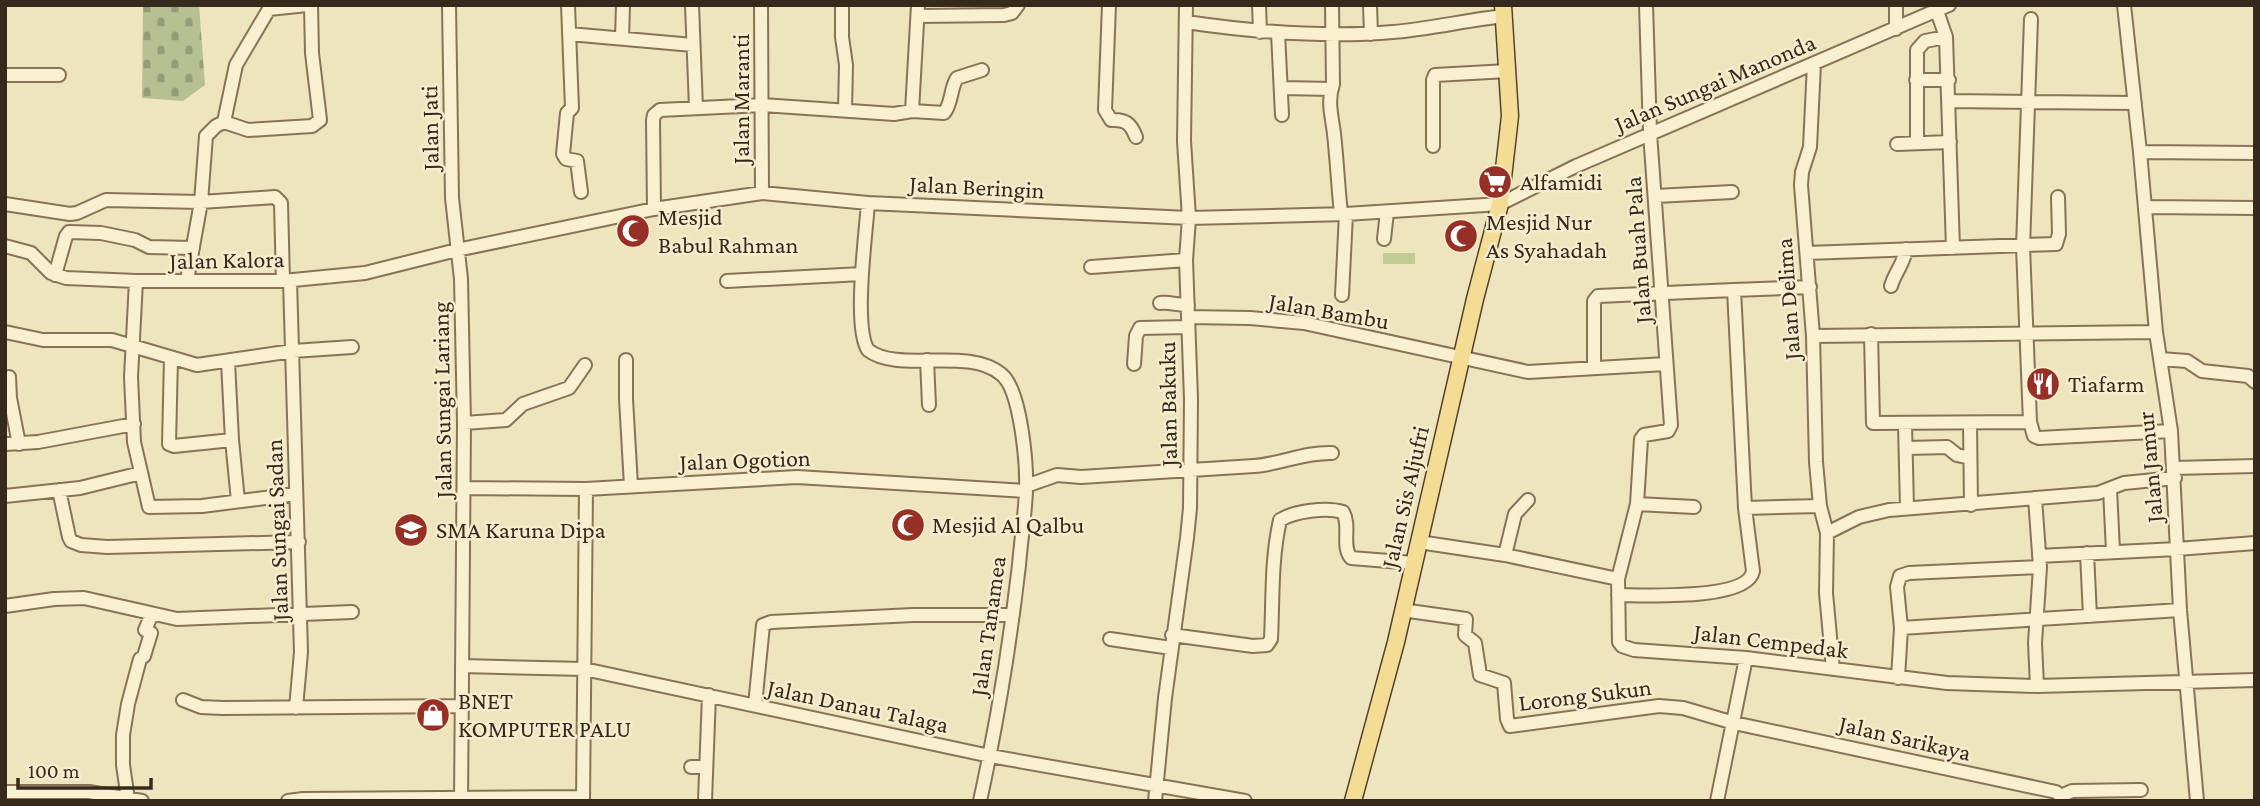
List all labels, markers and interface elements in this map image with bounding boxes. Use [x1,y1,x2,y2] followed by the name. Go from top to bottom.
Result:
[1608,28,1819,138] street label: Jalan Sungai Manonda
[727,34,754,166] street label: Jalan Maranti
[415,85,444,173] street label: Jalan Jati
[1476,163,1514,201] supermarket icon: Alfamidi
[1520,168,1603,195] place label: Alfamidi
[907,169,1045,204] street label: Jalan Beringin
[1619,175,1656,327] street label: Jalan Buah Pala
[658,203,799,258] place label: Mesjid Babul Rahman
[1486,208,1607,263] place label: Mesjid Nur As Syahadah
[614,212,652,250] mosque icon: Mesjid Babul Rahman
[1442,217,1480,255] mosque icon: Mesjid Nur As Syahadah
[1770,237,1805,363] street label: Jalan Delima
[167,245,285,274] street label: Jalan Kalora
[1265,286,1392,334] street label: Jalan Bambu
[426,301,457,501] street label: Jalan Sungai Lariang
[1153,341,1182,469] street label: Jalan Bakuku
[2024,365,2062,403] restaurant icon: Tiafarm
[2068,370,2144,397] place label: Tiafarm
[2131,410,2168,526] street label: Jalan Jamur
[1375,423,1434,572] street label: Jalan Sis Aljufri
[260,438,293,624] street label: Jalan Sungai Sadan
[677,444,811,475] street label: Jalan Ogotion
[889,506,927,544] mosque icon: Mesjid Al Qalbu
[392,511,430,549] school or university icon: SMA Karuna Dipa
[932,511,1085,538] place label: Mesjid Al Qalbu
[436,516,606,543] place label: SMA Karuna Dipa
[964,554,1011,700] street label: Jalan Tanamea
[1690,617,1850,663] street label: Jalan Cempedak
[763,673,951,738] street label: Jalan Danau Talaga
[1517,673,1653,716] street label: Lorong Sukun
[458,687,631,742] place label: BNET KOMPUTER PALU
[414,696,452,734] shop icon: BNET KOMPUTER PALU
[1835,709,1974,766] street label: Jalan Sarikaya
[18,746,150,790] scale bar
[28,759,80,783] text: 100 m

